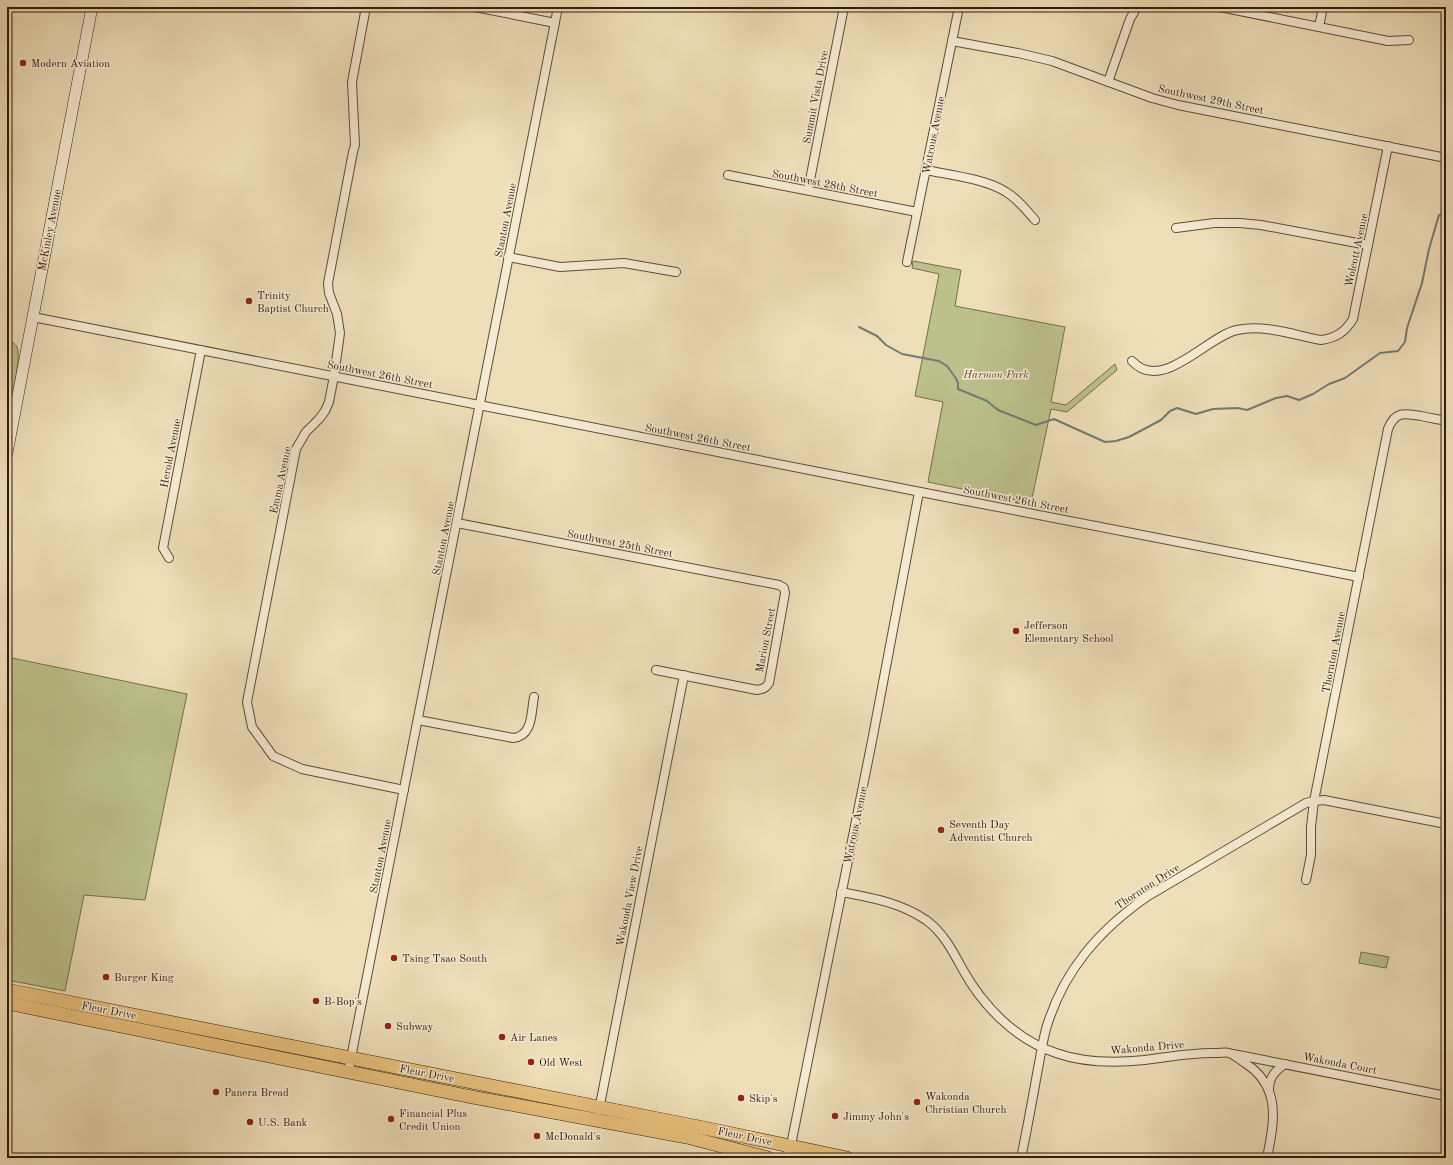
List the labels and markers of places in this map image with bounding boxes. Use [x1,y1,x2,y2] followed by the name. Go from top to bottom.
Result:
[18,58,28,68] marker: Modern Aviation
[31,59,110,70] place label: Modern Aviation
[257,291,329,315] place label: Trinity Baptist Church
[244,296,254,306] marker: Trinity Baptist Church
[1024,621,1114,645] place label: Jefferson Elementary School
[1011,626,1021,636] marker: Jefferson Elementary School
[949,820,1033,844] place label: Seventh Day Adventist Church
[936,825,946,835] marker: Seventh Day Adventist Church
[389,953,399,963] marker: Tsing Tsao South
[402,954,487,965] place label: Tsing Tsao South
[101,972,111,982] marker: Burger King
[114,973,174,984] place label: Burger King
[311,996,321,1006] marker: B-Bop's
[324,997,362,1008] place label: B-Bop's
[383,1021,393,1031] marker: Subway
[396,1022,434,1033] place label: Subway
[497,1032,507,1042] marker: Air Lanes
[510,1033,558,1044] place label: Air Lanes
[526,1057,536,1067] marker: Old West
[539,1058,583,1069] place label: Old West
[211,1087,221,1097] marker: Panera Bread
[224,1088,289,1099] place label: Panera Bread
[925,1092,1006,1116] place label: Wakonda Christian Church
[736,1093,746,1103] marker: Skip's
[749,1094,778,1105] place label: Skip's
[912,1097,922,1107] marker: Wakonda Christian Church
[399,1109,467,1133] place label: Financial Plus Credit Union
[830,1111,840,1121] marker: Jimmy John's
[843,1112,909,1123] place label: Jimmy John's
[386,1114,396,1124] marker: Financial Plus Credit Union
[245,1117,255,1127] marker: U.S. Bank
[258,1118,308,1129] place label: U.S. Bank
[532,1131,542,1141] marker: McDonald's
[545,1132,601,1143] place label: McDonald's

